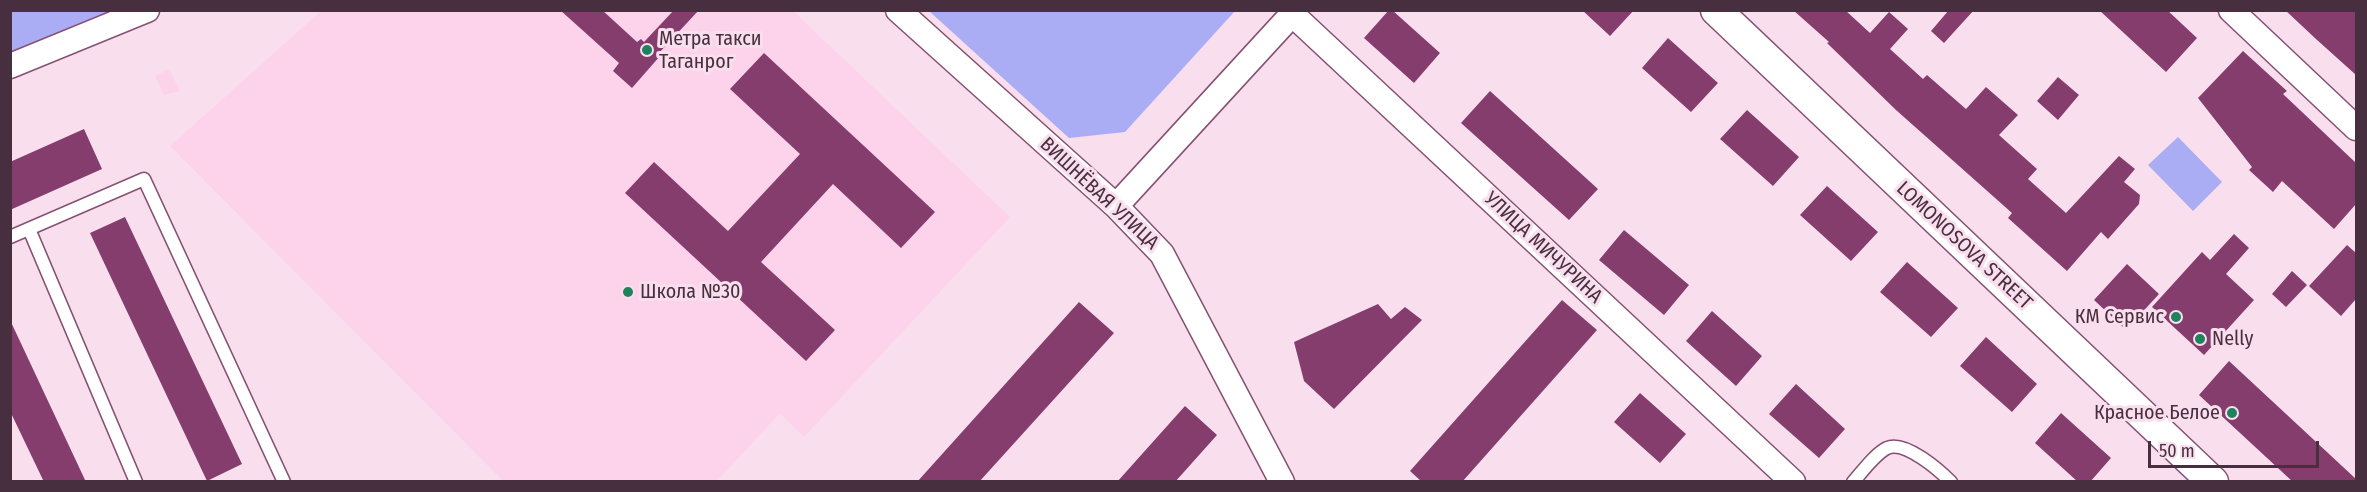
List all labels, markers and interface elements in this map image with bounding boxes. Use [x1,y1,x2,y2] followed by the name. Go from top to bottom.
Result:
[659,27,761,74] place label: Метра такси Таганрог
[640,43,654,57] marker: Метра такси Таганрог
[1035,133,1163,255] street label: ВИШНЁВАЯ УЛИЦА
[1891,177,2037,315] street label: LOMONOSOVA STREET
[1479,187,1607,309] street label: УЛИЦА МИЧУРИНА
[640,280,740,304] place label: Школа №30
[621,285,635,299] marker: Школа №30
[2075,305,2164,329] place label: КМ Сервис
[2169,310,2183,324] marker: КМ Сервис
[2212,327,2253,351] place label: Nelly
[2193,332,2207,346] marker: Nelly
[2094,401,2220,425] place label: Красное Белое
[2225,406,2239,420] marker: Красное Белое
[2151,429,2322,467] scale bar
[2159,440,2195,462] text: 50 m

